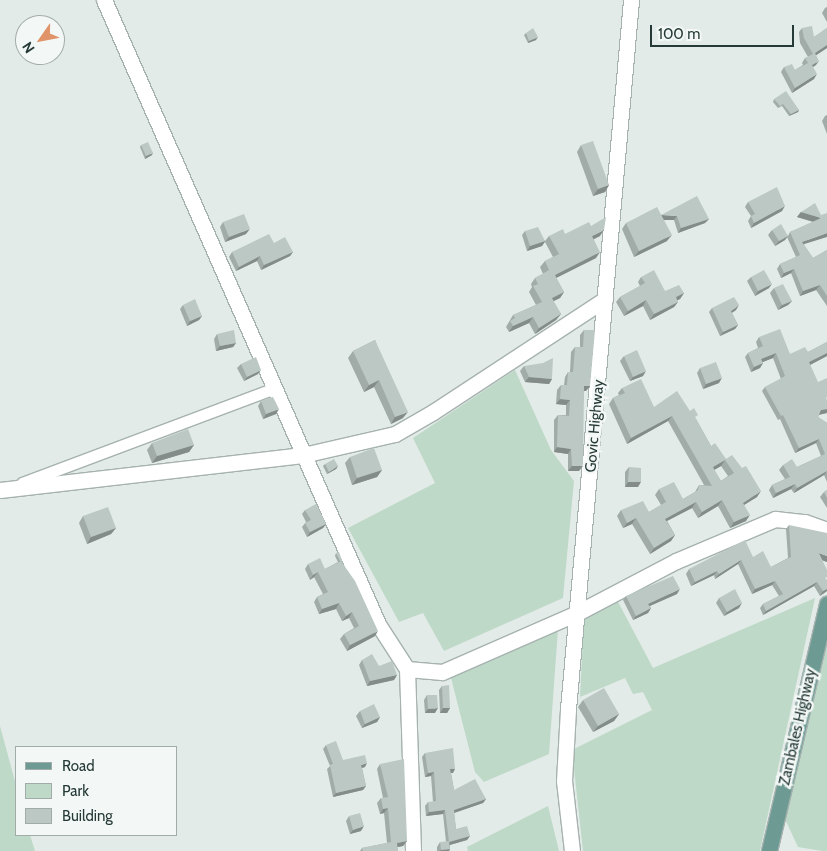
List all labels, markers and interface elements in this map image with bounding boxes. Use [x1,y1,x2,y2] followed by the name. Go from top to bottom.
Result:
[15,15,65,65] north arrow
[652,15,796,47] scale bar
[658,25,700,43] text: 100 m
[18,39,39,57] text: N
[582,379,608,473] street label: Govic Highway
[776,667,820,787] street label: Zambales Highway
[15,746,178,836] legend
[62,757,95,775] text: Road
[62,782,89,800] text: Park
[62,807,113,825] text: Building

